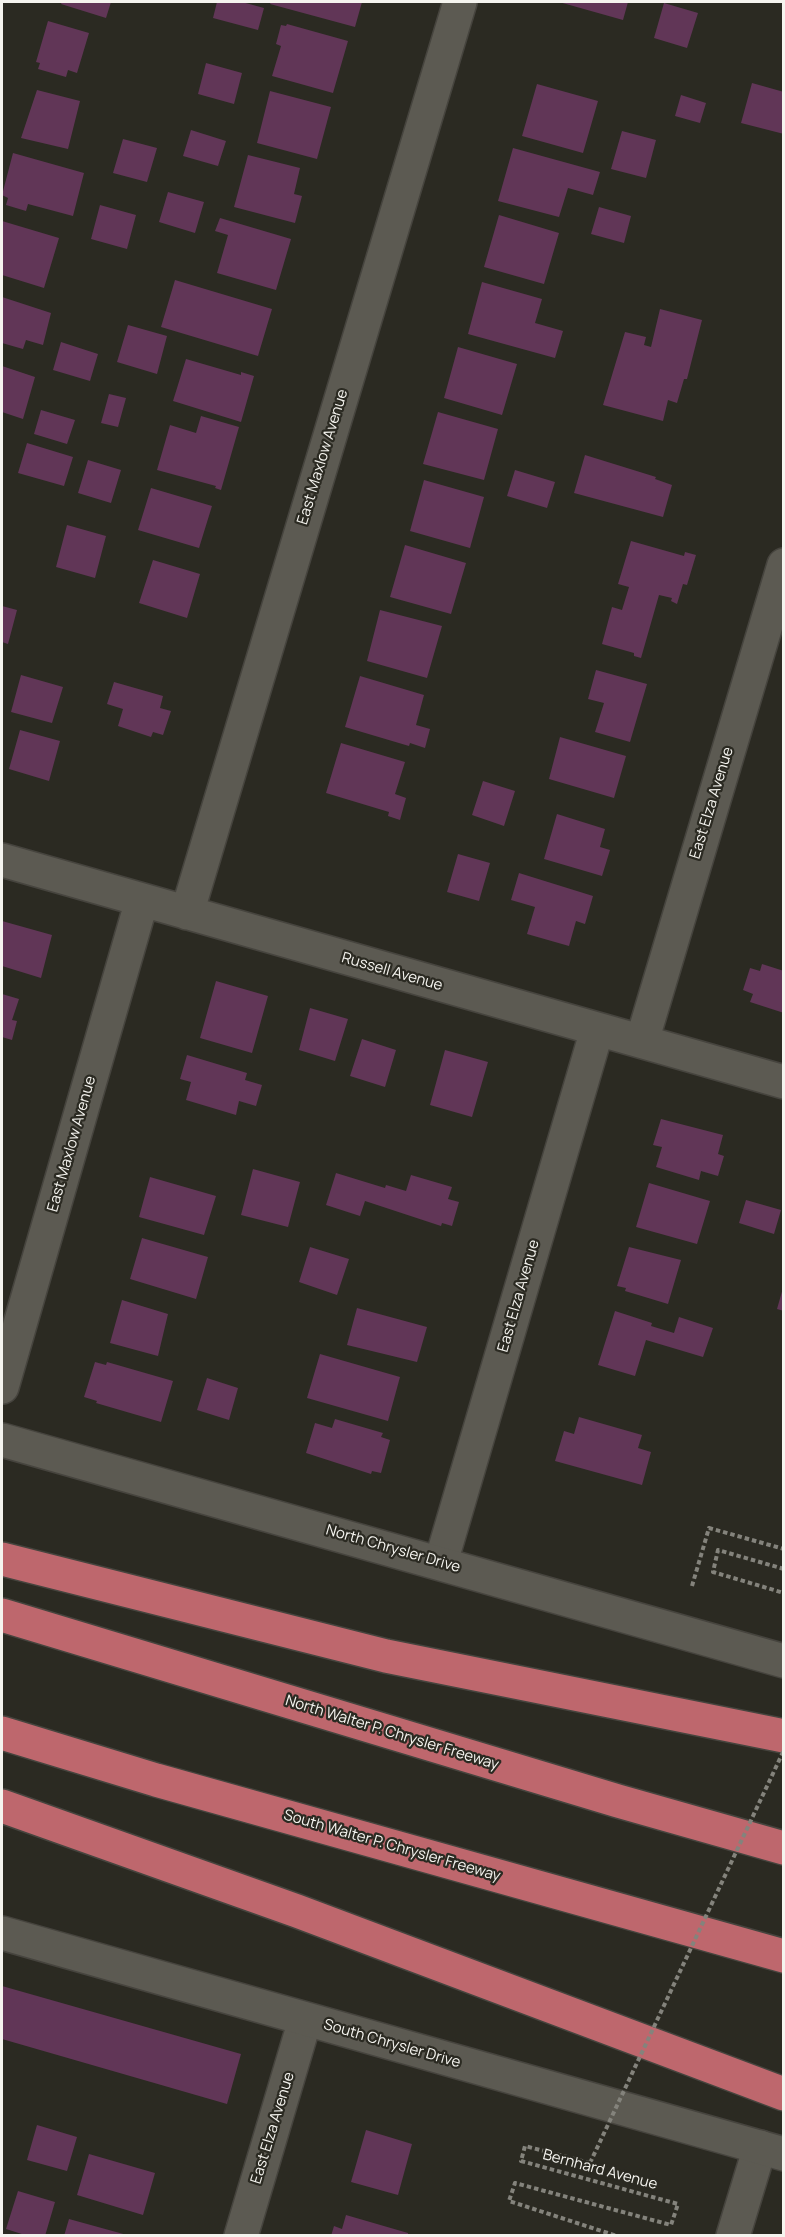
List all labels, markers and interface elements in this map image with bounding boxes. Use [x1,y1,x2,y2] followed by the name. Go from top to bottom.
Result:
[294,387,352,527] street label: East Maxlow Avenue
[686,745,738,861] street label: East Elza Avenue
[339,949,445,995] street label: Russell Avenue
[44,1074,100,1214] street label: East Maxlow Avenue
[494,1238,544,1354] street label: East Elza Avenue
[324,1521,462,1577] street label: North Chrysler Drive
[283,1692,501,1774] street label: North Walter P. Chrysler Freeway
[281,1806,503,1886] street label: South Walter P. Chrysler Freeway
[322,2016,462,2072] street label: South Chrysler Drive
[247,2070,299,2186] street label: East Elza Avenue
[541,2146,659,2194] street label: Bernhard Avenue

